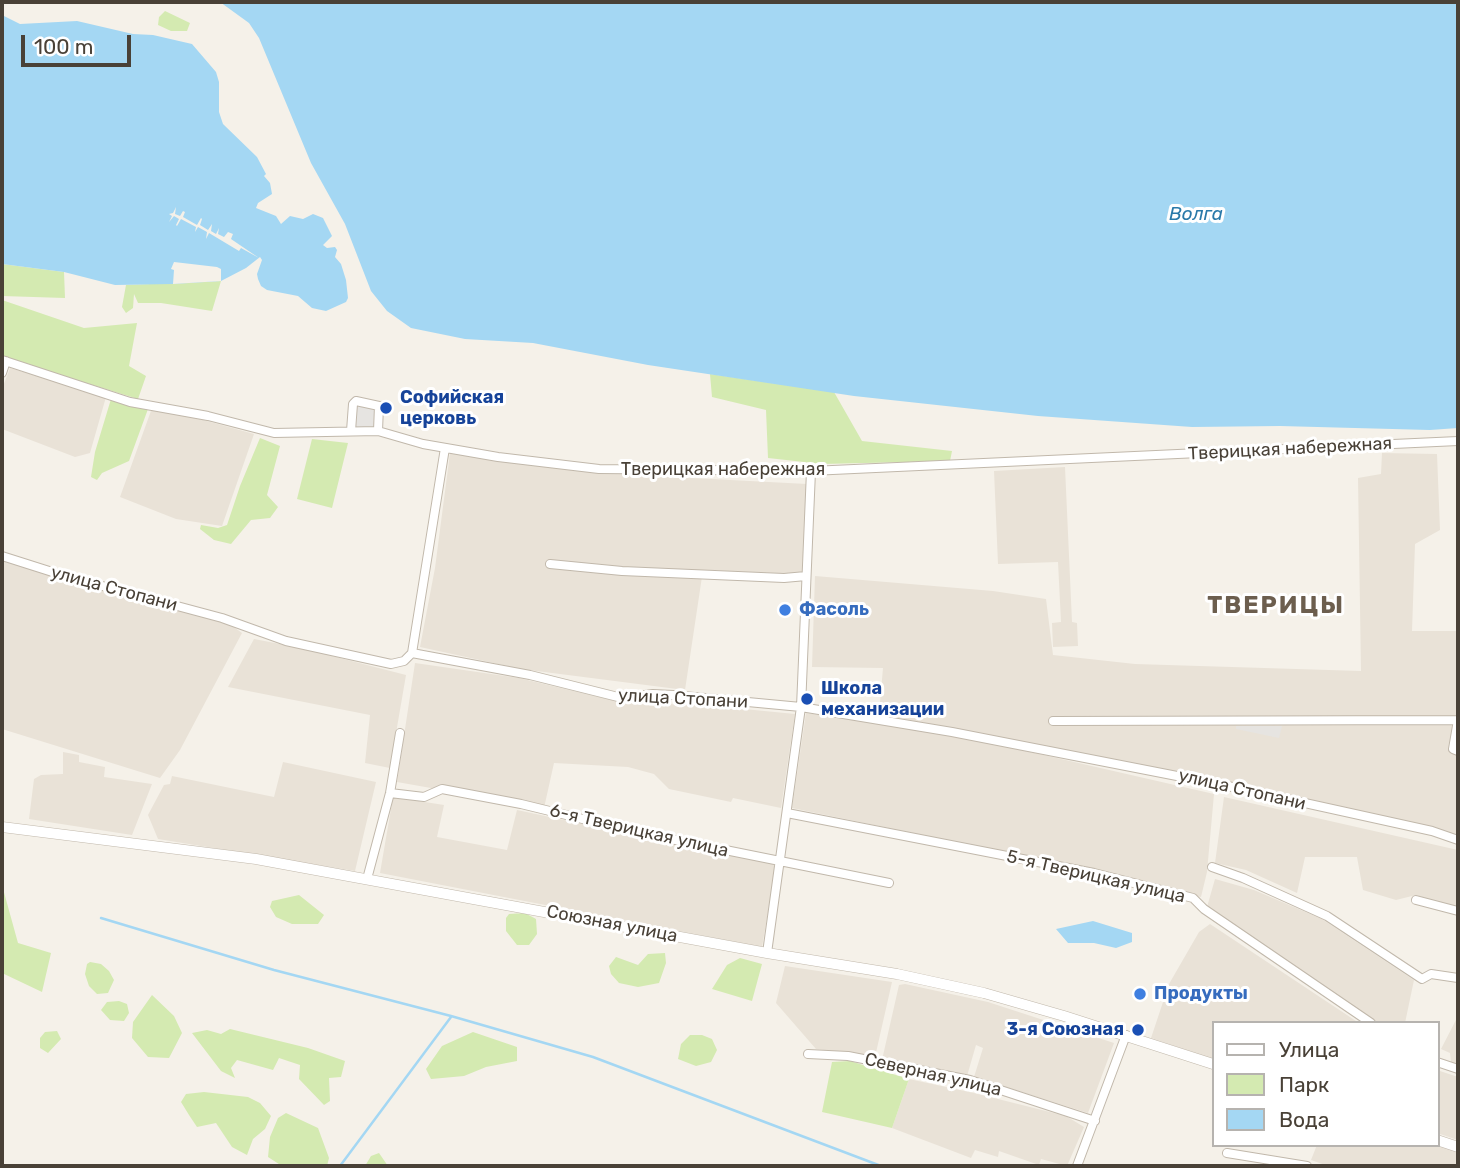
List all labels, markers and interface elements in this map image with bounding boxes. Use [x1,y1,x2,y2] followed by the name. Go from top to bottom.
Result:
[24,21,135,65] scale bar
[34,34,93,59] text: 100 m
[1169,204,1223,226] water label: Волга
[400,387,504,430] place label: Софийская церковь
[378,400,394,416] marker: Софийская церковь
[1187,433,1393,465] street label: Тверицкая набережная
[621,459,825,481] street label: Тверицкая набережная
[48,562,180,616] street label: улица Стопани
[1208,592,1344,620] district label: ТВЕРИЦЫ
[799,599,869,621] place label: Фасоль
[777,602,793,618] marker: Фасоль
[821,678,944,720] place label: Школа механизации
[617,685,749,713] street label: улица Стопани
[799,691,815,707] marker: Школа механизации
[1176,765,1308,815] street label: улица Стопани
[548,800,730,862] street label: 6-я Тверицкая улица
[1005,846,1187,908] street label: 5-я Тверицкая улица
[545,901,679,947] street label: Союзная улица
[1154,983,1248,1005] place label: Продукты
[1132,986,1148,1002] marker: Продукты
[1006,1019,1124,1041] place label: 3-я Союзная
[1212,1021,1439,1147] legend
[1130,1022,1146,1038] marker: 3-я Союзная
[1279,1037,1339,1062] text: Улица
[862,1049,1004,1101] street label: Северная улица
[1279,1072,1329,1097] text: Парк
[1279,1107,1329,1132] text: Вода

